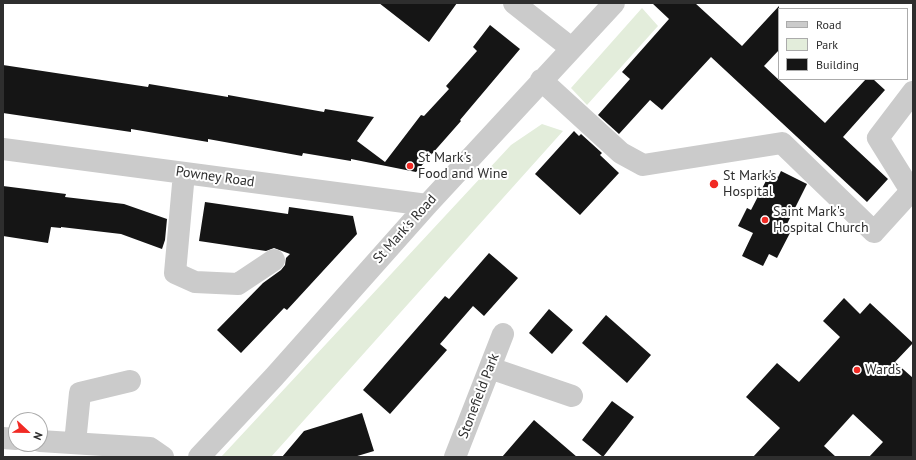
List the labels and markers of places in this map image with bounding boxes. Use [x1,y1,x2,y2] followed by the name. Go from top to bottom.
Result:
[418,150,508,182] place label: St Mark's Food and Wine
[405,161,415,171] marker: St Mark's Food and Wine
[723,168,776,200] place label: St Mark's Hospital
[708,178,720,190] marker: St Mark's Hospital
[773,204,869,236] place label: Saint Mark's Hospital Church
[760,215,770,225] marker: Saint Mark's Hospital Church
[865,362,901,378] place label: Wards
[852,365,862,375] marker: Wards

